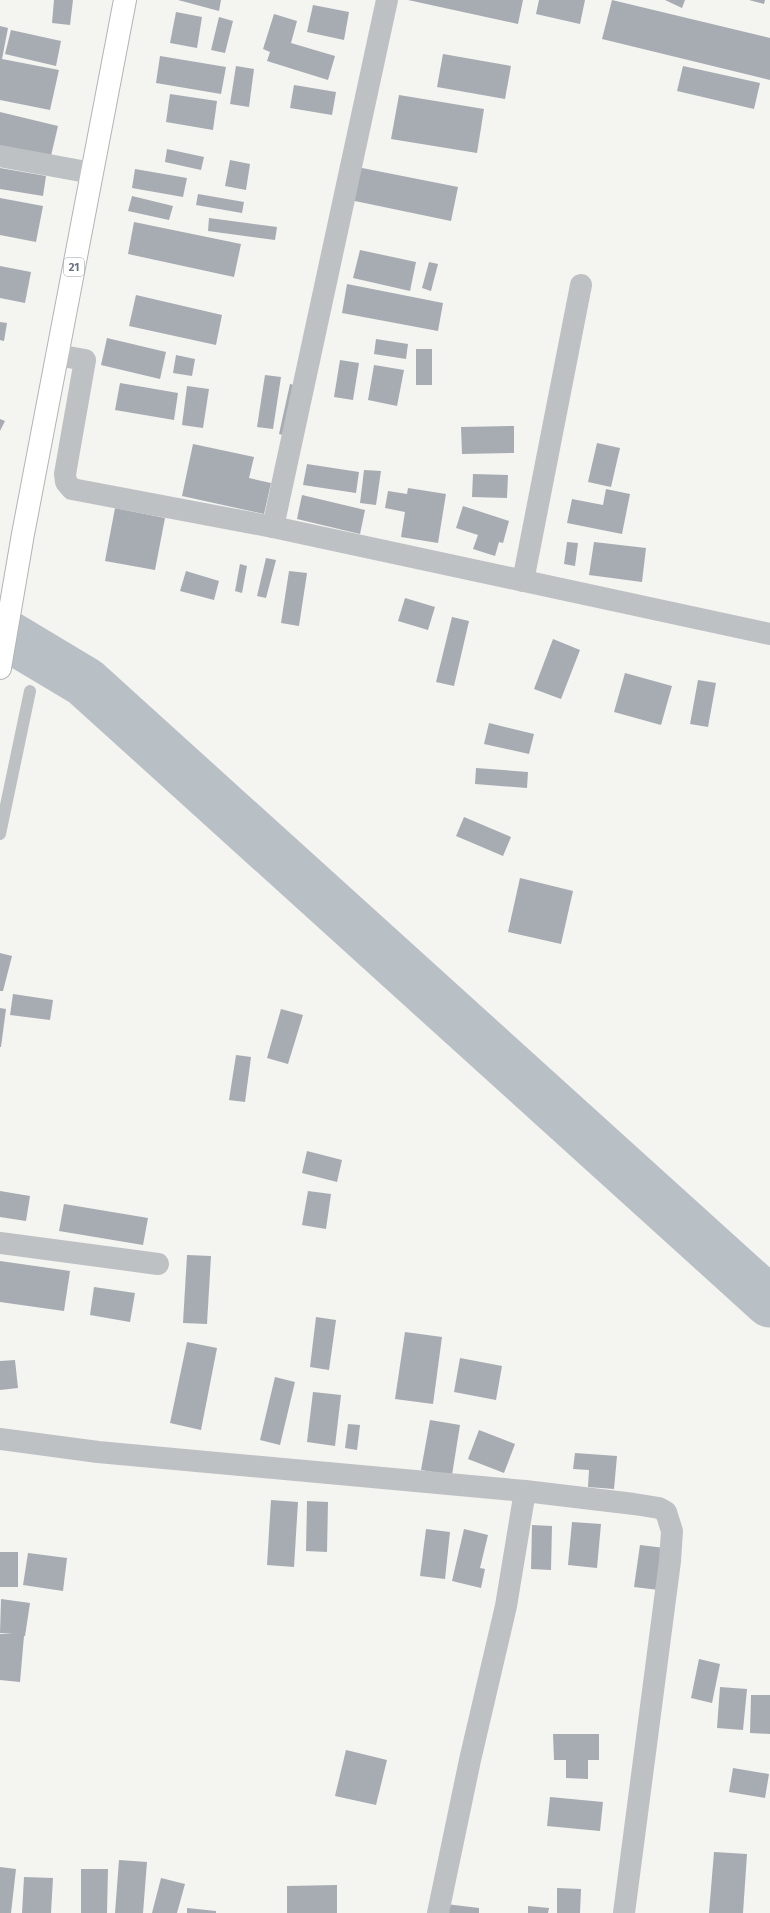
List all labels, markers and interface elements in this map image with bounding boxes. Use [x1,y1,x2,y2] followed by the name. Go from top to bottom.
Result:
[64,258,84,276] road number: 21

